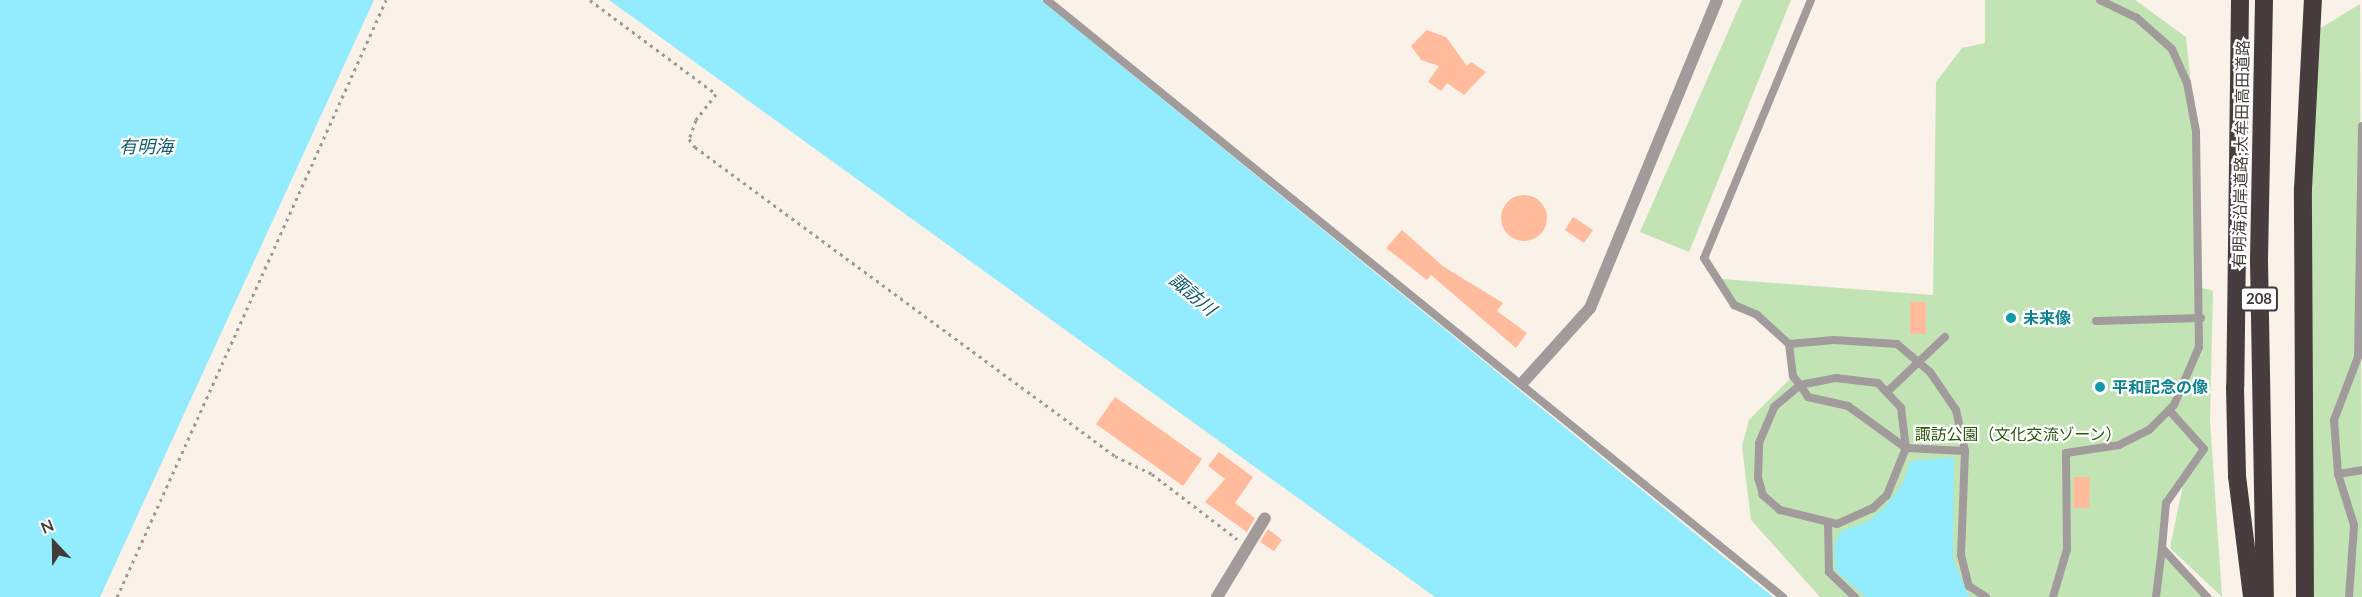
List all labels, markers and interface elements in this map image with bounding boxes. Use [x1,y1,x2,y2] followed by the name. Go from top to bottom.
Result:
[2229,40,2253,268] street label: 有明海沿岸道路;大牟田高田道路
[119,135,173,157] water label: 有明海
[1165,268,1221,320] water label: 諏訪川
[2240,287,2278,311] road number: 208
[2023,308,2071,328] place label: 未来像
[2004,311,2018,325] marker: 未来像
[2112,377,2208,397] place label: 平和記念の像
[2093,380,2107,394] marker: 平和記念の像
[1914,424,2122,444] park label: 諏訪公園（文化交流ゾーン）
[24,513,84,573] north arrow
[38,515,56,537] text: N

